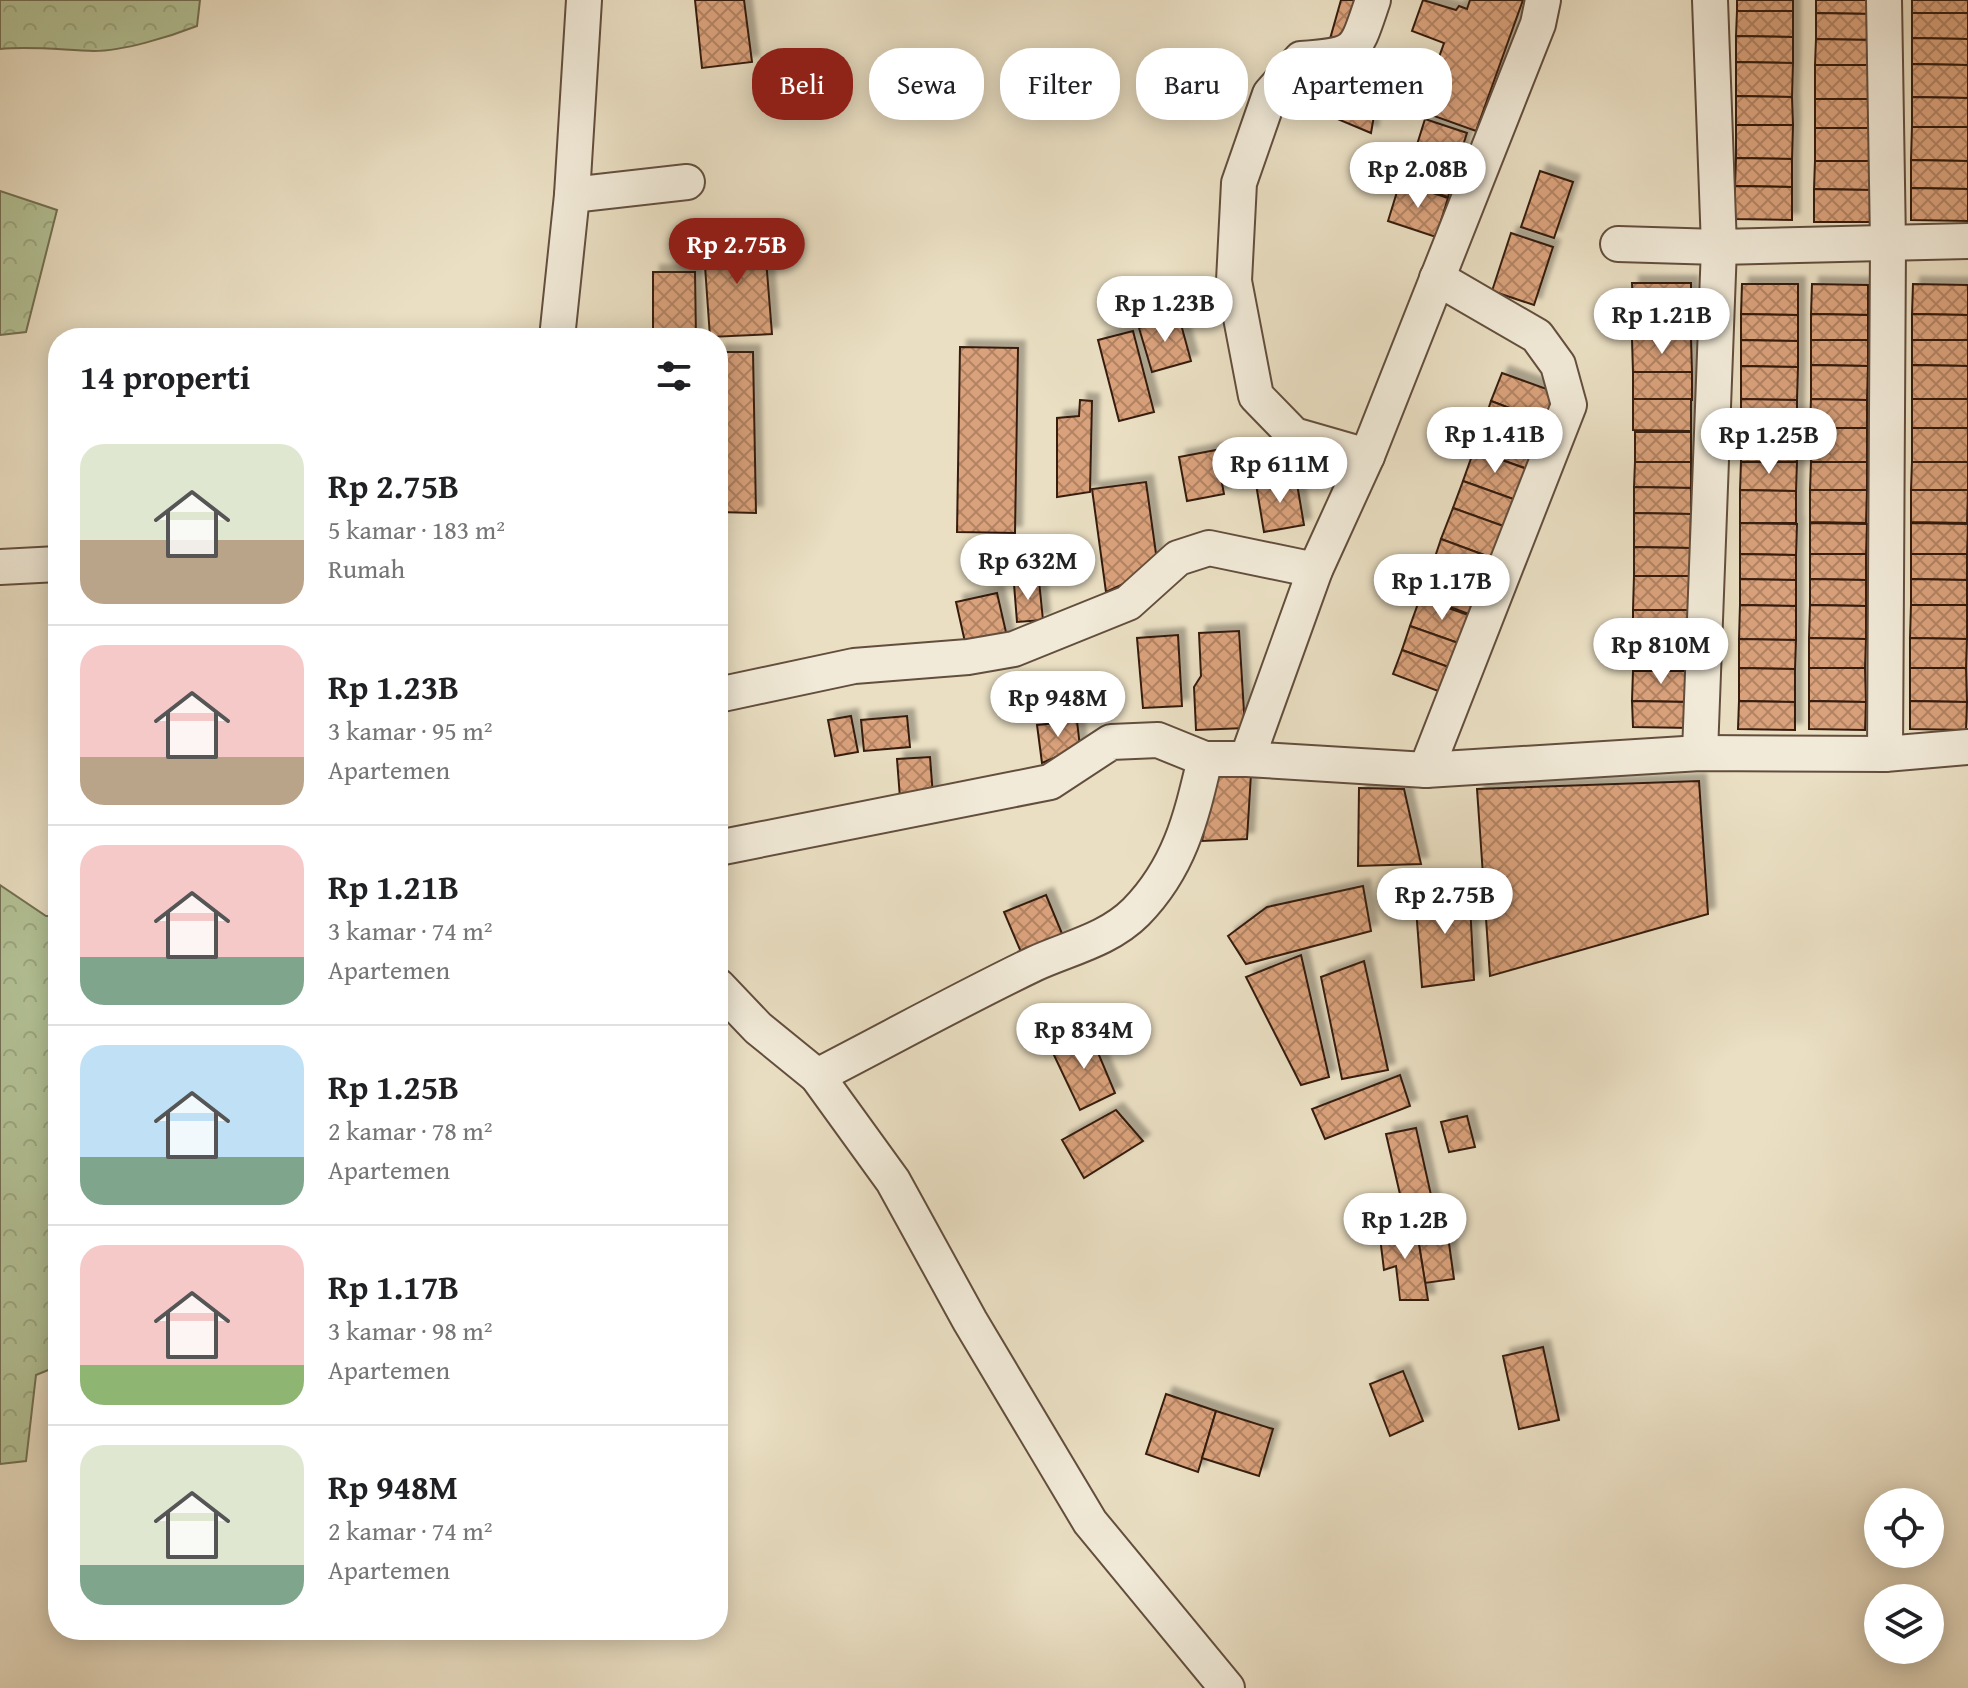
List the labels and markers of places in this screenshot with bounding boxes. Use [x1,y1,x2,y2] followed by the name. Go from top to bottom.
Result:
[1335,142,1501,210] pin: Rp 2.08B
[654,218,820,286] pin: Rp 2.75B
[1082,276,1248,344] pin: Rp 1.23B
[1579,288,1745,356] pin: Rp 1.21B
[1412,407,1578,475] pin: Rp 1.41B
[1686,408,1852,476] pin: Rp 1.25B
[1206,437,1354,505] pin: Rp 611M
[954,534,1102,602] pin: Rp 632M
[1359,554,1525,622] pin: Rp 1.17B
[1587,618,1735,686] pin: Rp 810M
[984,671,1132,739] pin: Rp 948M
[1362,868,1528,936] pin: Rp 2.75B
[1010,1003,1158,1071] pin: Rp 834M
[1331,1193,1479,1261] pin: Rp 1.2B

